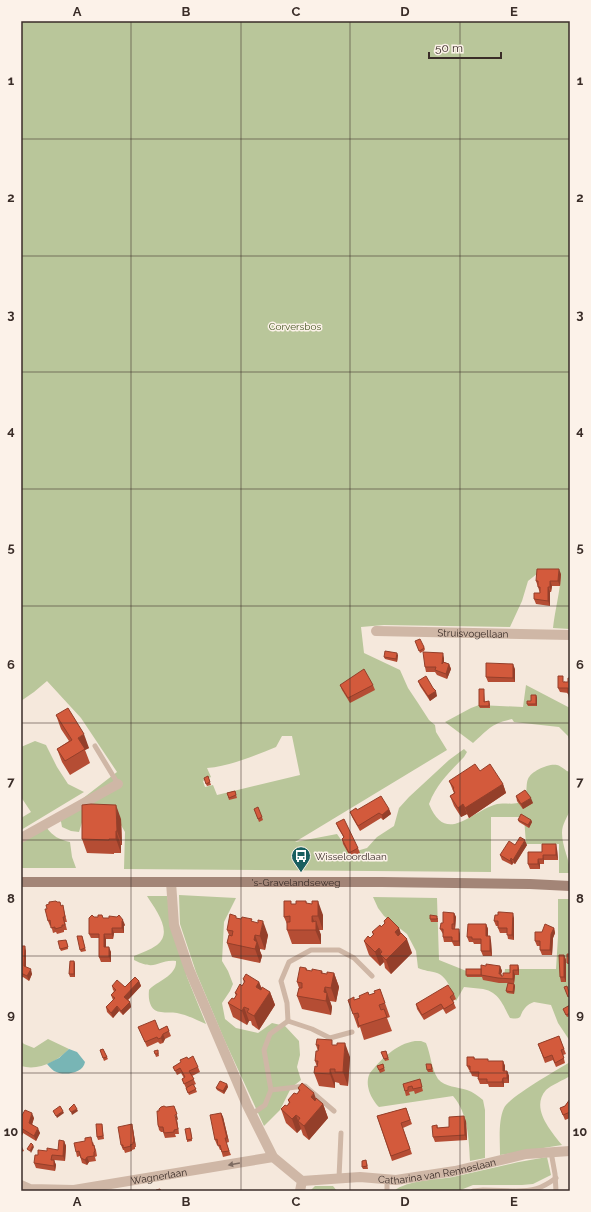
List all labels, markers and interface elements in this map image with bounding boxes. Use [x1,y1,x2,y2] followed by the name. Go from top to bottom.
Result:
[73,4,82,19] text: A
[182,4,191,19] text: B
[292,4,301,19] text: C
[400,4,410,19] text: D
[510,4,518,19] text: E
[429,34,501,60] scale bar
[435,41,463,55] text: 50 m
[8,73,15,88] text: 1
[577,73,584,88] text: 1
[7,190,15,205] text: 2
[576,190,584,205] text: 2
[7,307,15,322] text: 3
[576,307,584,322] text: 3
[269,321,321,332] park label: Corversbos
[7,423,15,438] text: 4
[576,423,584,438] text: 4
[7,540,15,555] text: 5
[576,540,584,555] text: 5
[437,627,509,639] street label: Struisvogellaan
[7,657,15,672] text: 6
[576,657,584,672] text: 6
[7,774,15,789] text: 7
[576,774,584,789] text: 7
[290,845,312,873] bus stop icon: Wisseloordlaan
[315,851,387,862] place label: Wisseloordlaan
[252,877,340,888] street label: 's-Gravelandseweg
[7,891,15,906] text: 8
[576,891,584,906] text: 8
[7,1007,15,1022] text: 9
[576,1007,584,1022] text: 9
[4,1124,18,1139] text: 10
[573,1124,587,1139] text: 10
[378,1156,497,1186] street label: Catharina van Renneslaan
[228,1161,241,1167] one-way arrow
[130,1166,188,1186] street label: Wagnerlaan
[73,1194,82,1209] text: A
[182,1194,191,1209] text: B
[292,1194,301,1209] text: C
[400,1194,410,1209] text: D
[510,1194,518,1209] text: E

